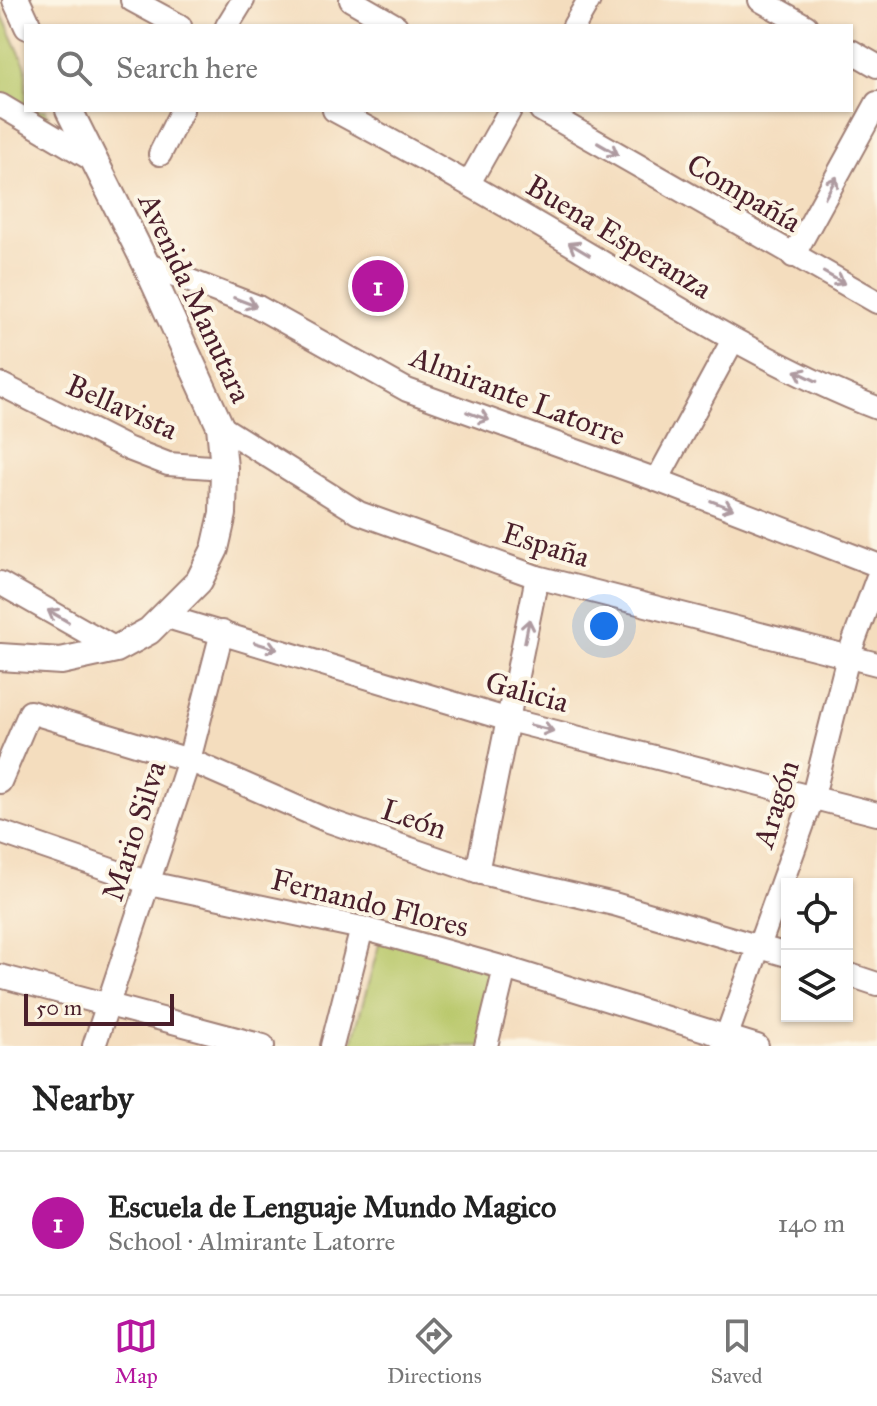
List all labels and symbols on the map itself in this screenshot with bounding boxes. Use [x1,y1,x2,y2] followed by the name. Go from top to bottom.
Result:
[596,142,620,157] one-way arrow
[681,146,808,240] street label: Compañía
[520,167,719,307] street label: Buena Esperanza
[823,176,839,199] one-way arrow
[130,186,259,409] street label: Avenida Manutara
[568,241,591,257] one-way arrow
[352,256,404,316] pin: 1
[822,270,845,286] one-way arrow
[232,296,257,310] one-way arrow
[404,338,630,453] street label: Almirante Latorre
[61,367,183,448] street label: Bellavista
[794,368,818,383] one-way arrow
[465,409,490,424] one-way arrow
[709,499,734,513] one-way arrow
[498,515,594,575] street label: España
[584,606,624,646] your location
[47,608,70,624] one-way arrow
[520,619,535,644] one-way arrow
[253,640,278,654] one-way arrow
[482,664,573,720] street label: Galicia
[528,721,554,736] one-way arrow
[94,756,174,906] street label: Mario Silva
[744,756,807,854] street label: Aragón
[377,791,451,847] street label: León
[268,861,472,945] street label: Fernando Flores
[24,990,174,1026] scale bar

